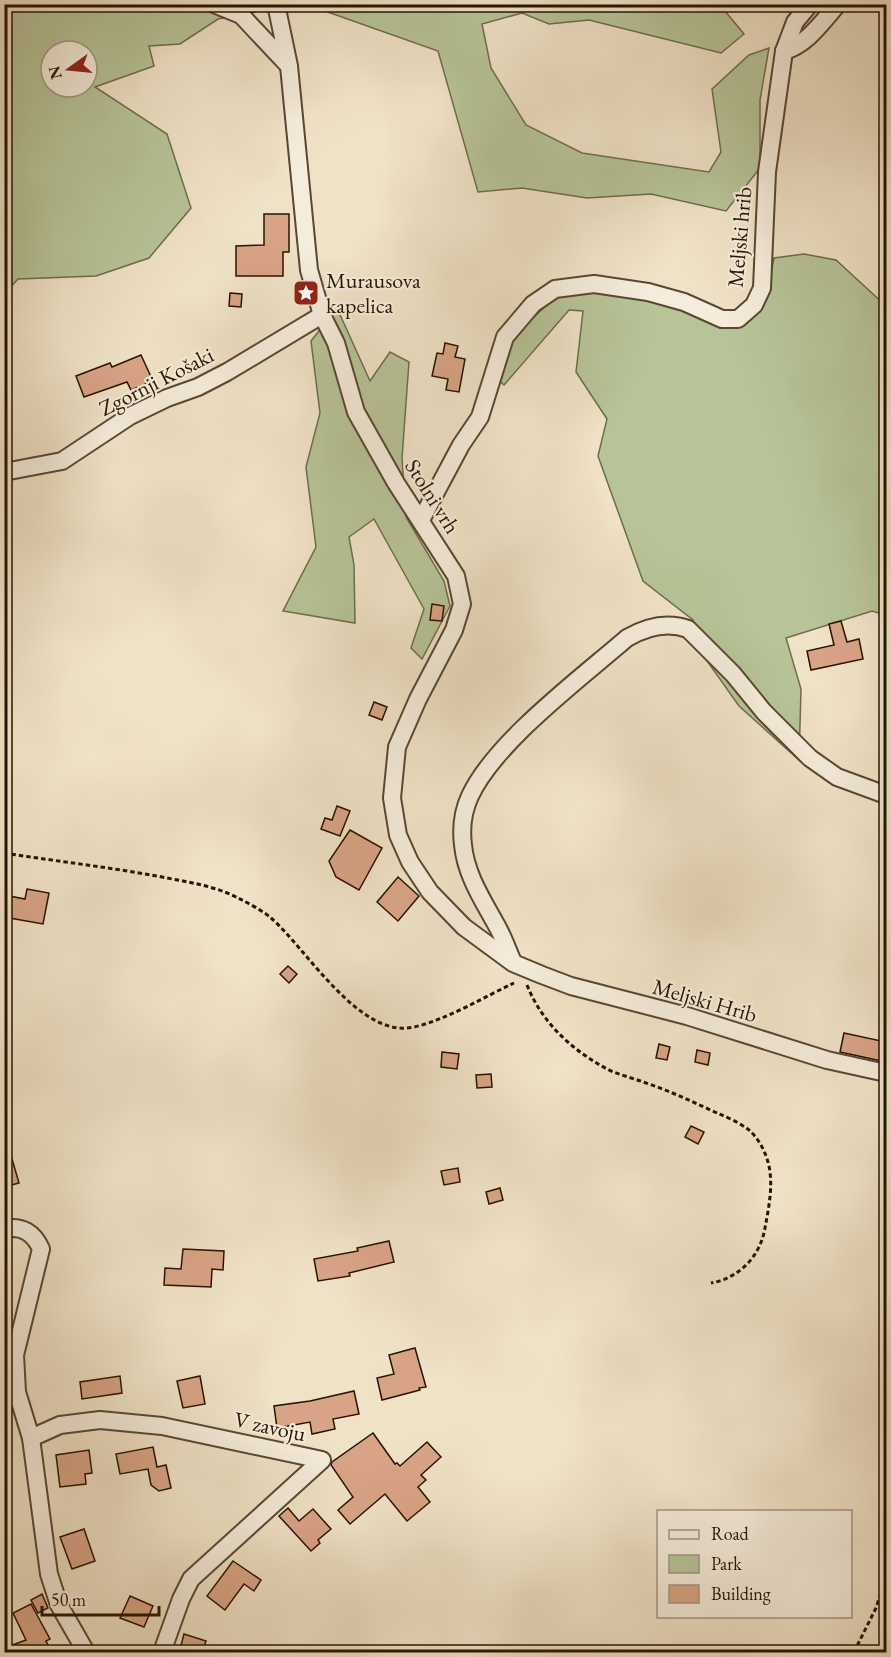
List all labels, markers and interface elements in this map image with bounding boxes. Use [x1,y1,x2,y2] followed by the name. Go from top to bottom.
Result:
[39,39,99,99] north arrow
[43,64,67,82] text: N
[721,186,758,289] street label: Meljski hrib
[326,266,421,320] place label: Murausova kapelica
[291,278,321,308] place icon: Murausova kapelica
[94,340,218,423] street label: Zgornji Košaki
[398,454,467,539] street label: Stolni vrh
[649,972,760,1029] street label: Meljski Hrib
[231,1405,309,1448] street label: V zavoju
[657,1510,852,1618] legend
[711,1522,750,1545] text: Road
[711,1552,742,1575] text: Park
[42,1579,159,1617] scale bar
[711,1582,771,1605] text: Building
[51,1588,86,1611] text: 50 m

